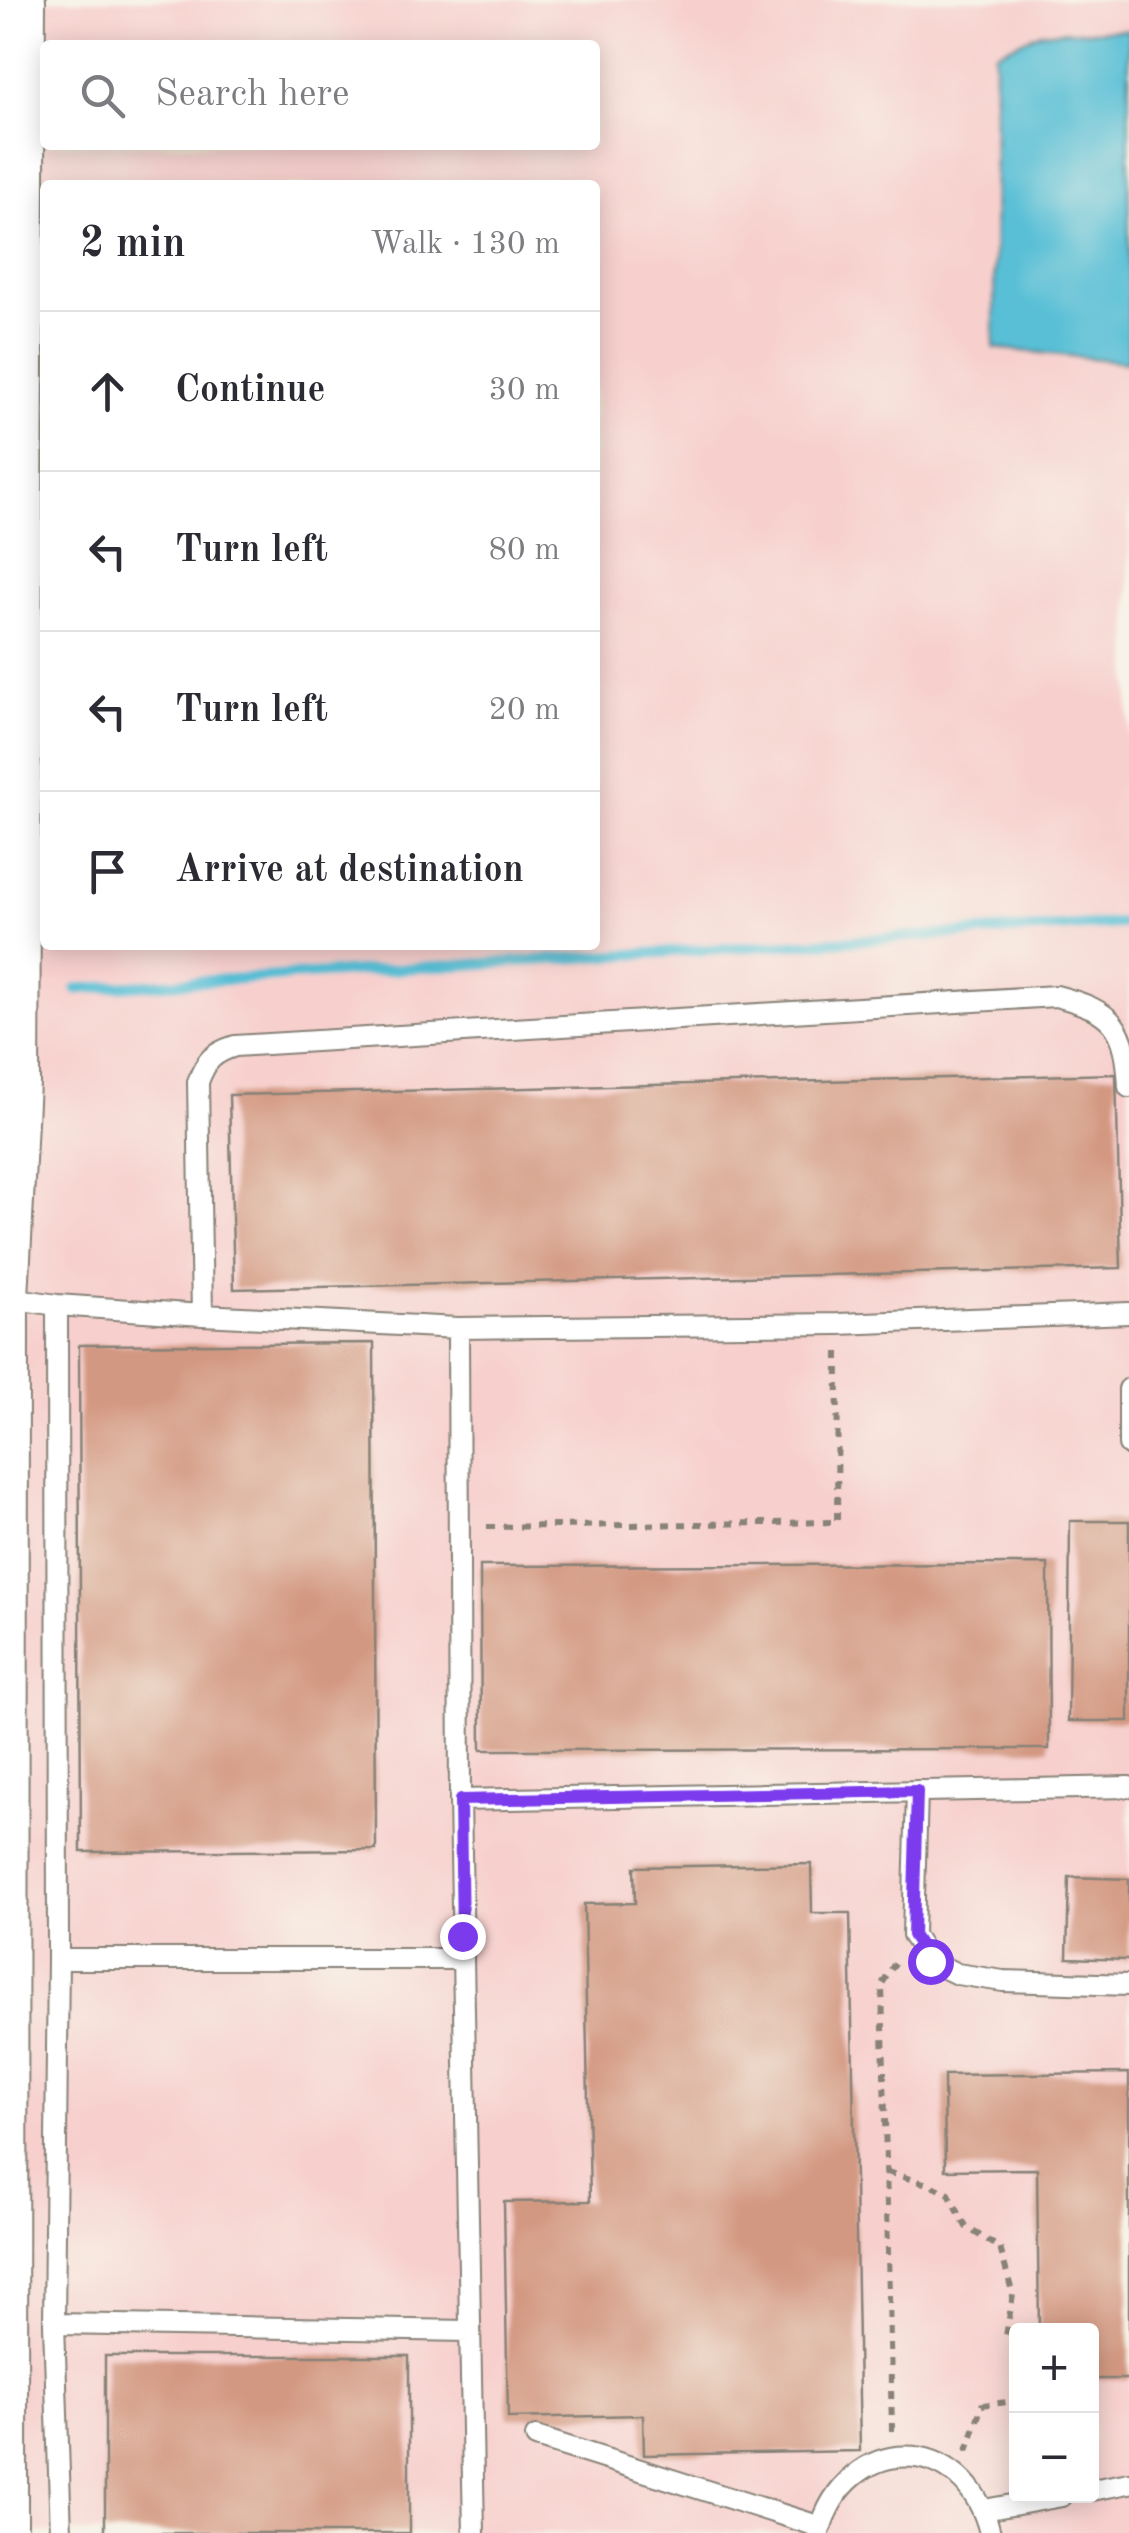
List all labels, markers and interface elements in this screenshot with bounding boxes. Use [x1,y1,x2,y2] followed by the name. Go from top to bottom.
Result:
[40,40,600,150] search box
[75,68,130,123] icon: search
[155,76,350,114] text: Search here
[80,224,186,266] text: 2 min
[370,229,560,261] text: Walk · 130 m
[80,364,135,419] icon: ahead
[175,372,325,410] text: Continue
[489,375,560,407] text: 30 m
[80,524,135,579] icon: left
[175,532,328,570] text: Turn left
[489,535,560,567] text: 80 m
[80,684,135,739] icon: left
[175,692,328,730] text: Turn left
[489,695,560,727] text: 20 m
[80,844,135,899] icon: arrive
[175,852,524,890] text: Arrive at destination
[440,1914,486,1960] route end
[908,1939,954,1985] route start
[1009,2323,1099,2503] map controls
[1009,2323,1099,2413] button: +
[1009,2413,1099,2503] button: −

